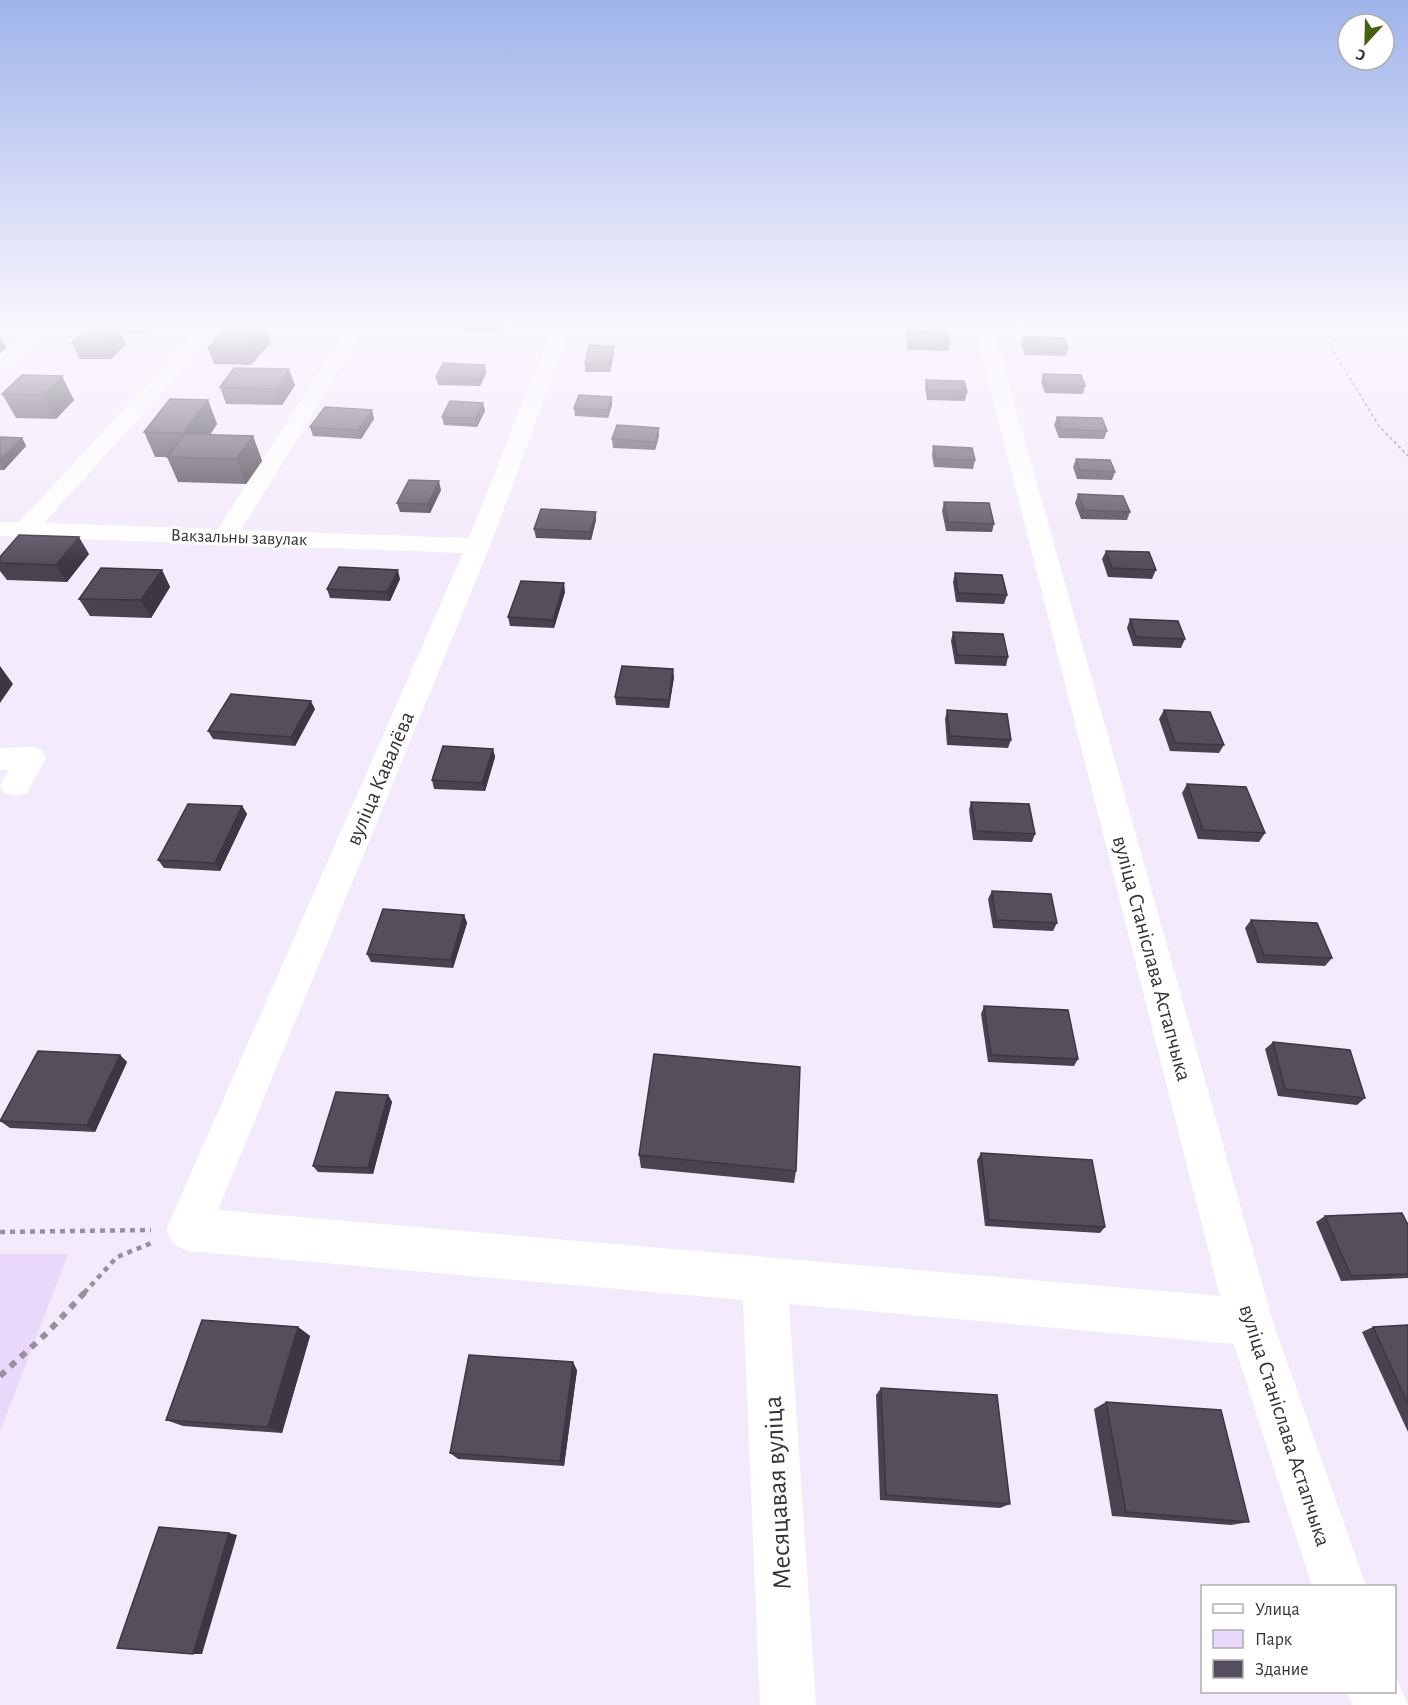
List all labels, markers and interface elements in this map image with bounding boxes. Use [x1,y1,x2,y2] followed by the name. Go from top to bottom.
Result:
[1336,12,1396,72] north arrow
[1354,46,1368,64] text: С
[170,527,308,549] street label: Вакзальны завулак
[342,708,418,849] street label: вуліца Кавалёва
[1109,833,1195,1083] street label: вуліца Станіслава Астапчыка
[1236,1302,1335,1549] street label: вуліца Станіслава Астапчыка
[759,1395,797,1591] street label: Месяцавая вуліца
[1201,1585,1396,1693] legend
[1255,1601,1300,1619] text: Улица
[1255,1631,1293,1649] text: Парк
[1255,1661,1309,1679] text: Здание

